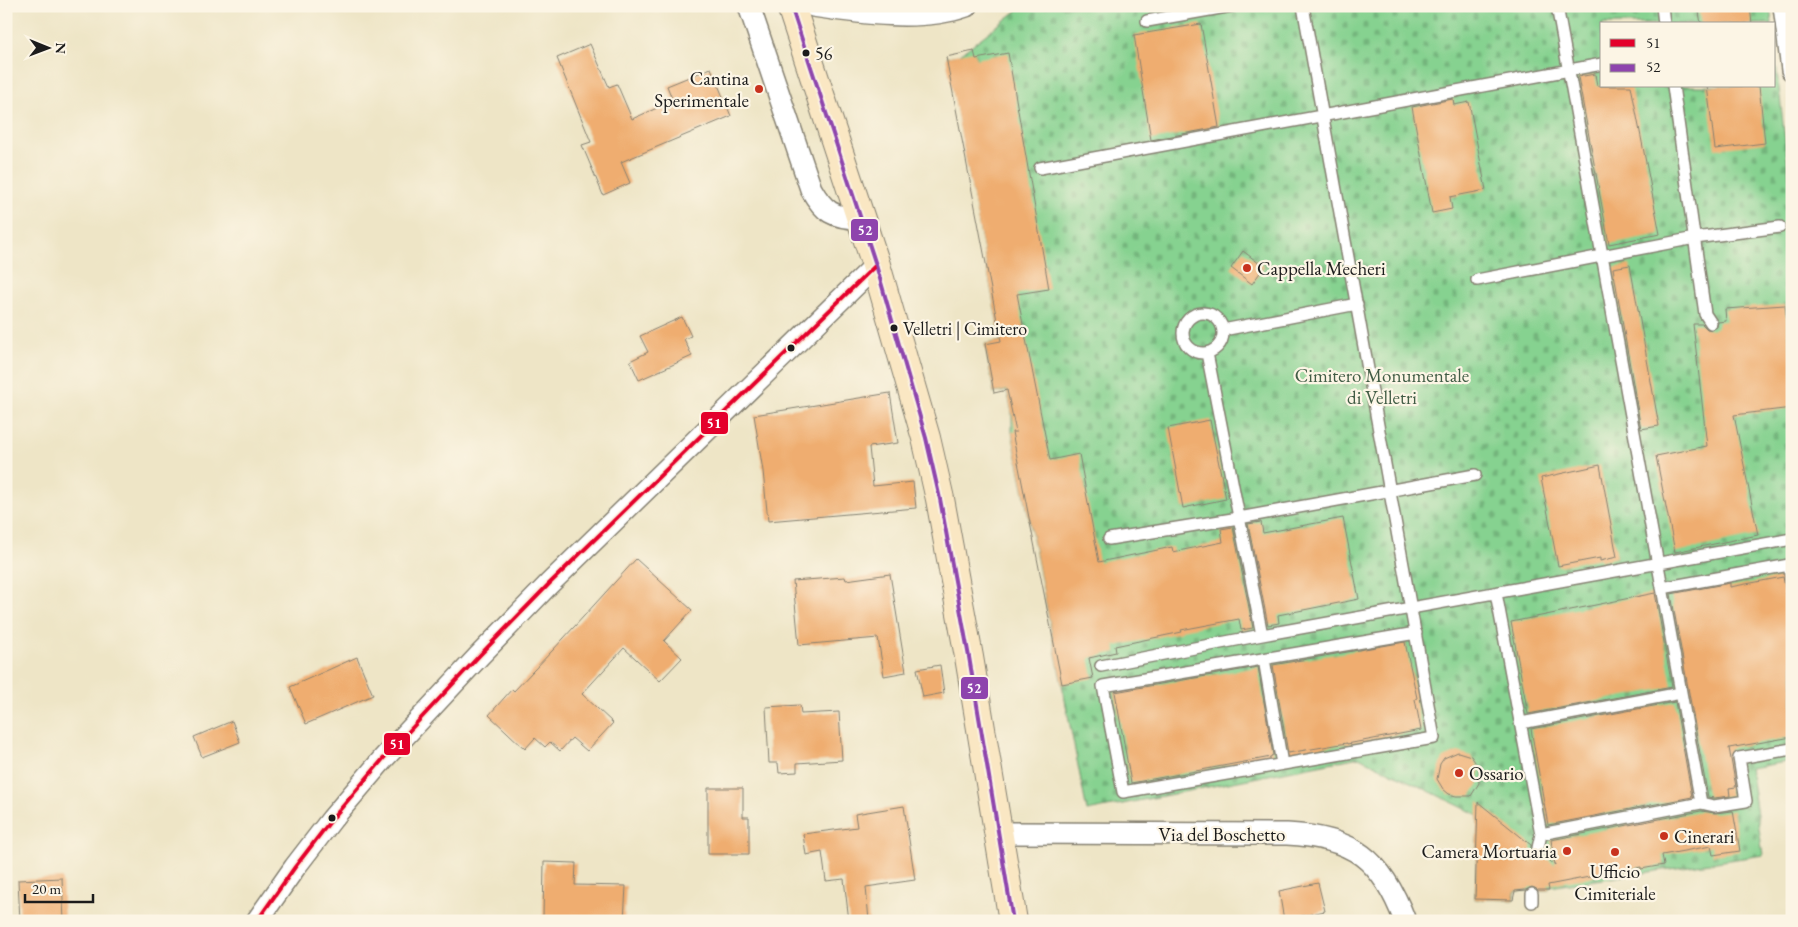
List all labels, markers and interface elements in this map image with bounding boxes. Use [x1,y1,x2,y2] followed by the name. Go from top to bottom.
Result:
[22,22,72,72] north arrow
[1600,22,1776,88] legend
[1646,33,1660,52] text: 51
[52,42,70,55] text: N
[815,42,833,65] place label: 56
[801,48,811,58] marker: 56
[1646,57,1661,76] text: 52
[654,66,749,113] place label: Cantina Sperimentale
[753,83,765,95] marker: Cantina Sperimentale
[850,218,879,242] line badge: 52
[858,221,873,239] text: 52
[1257,256,1386,281] place label: Cappella Mecheri
[1241,262,1253,274] marker: Cappella Mecheri
[903,317,1027,341] place label: Velletri | Cimitero
[889,323,899,333] marker: Velletri | Cimitero
[786,343,796,353] unlabelled marker
[1295,363,1469,410] park label: Cimitero Monumentale di Velletri
[700,411,729,435] line badge: 51
[707,414,721,432] text: 51
[960,676,989,700] line badge: 52
[967,679,982,697] text: 52
[383,732,411,756] line badge: 51
[390,735,404,753] text: 51
[1469,761,1524,786] place label: Ossario
[1453,767,1465,779] marker: Ossario
[327,813,337,823] unlabelled marker
[1159,822,1285,847] street label: Via del Boschetto
[1674,824,1735,849] place label: Cinerari
[1658,830,1670,842] marker: Cinerari
[1421,839,1557,864] place label: Camera Mortuaria
[1561,845,1573,857] marker: Camera Mortuaria
[1609,846,1621,858] marker: Ufficio Cimiteriale
[1574,859,1656,906] place label: Ufficio Cimiteriale
[25,872,92,904] scale bar
[32,879,61,898] text: 20 m

